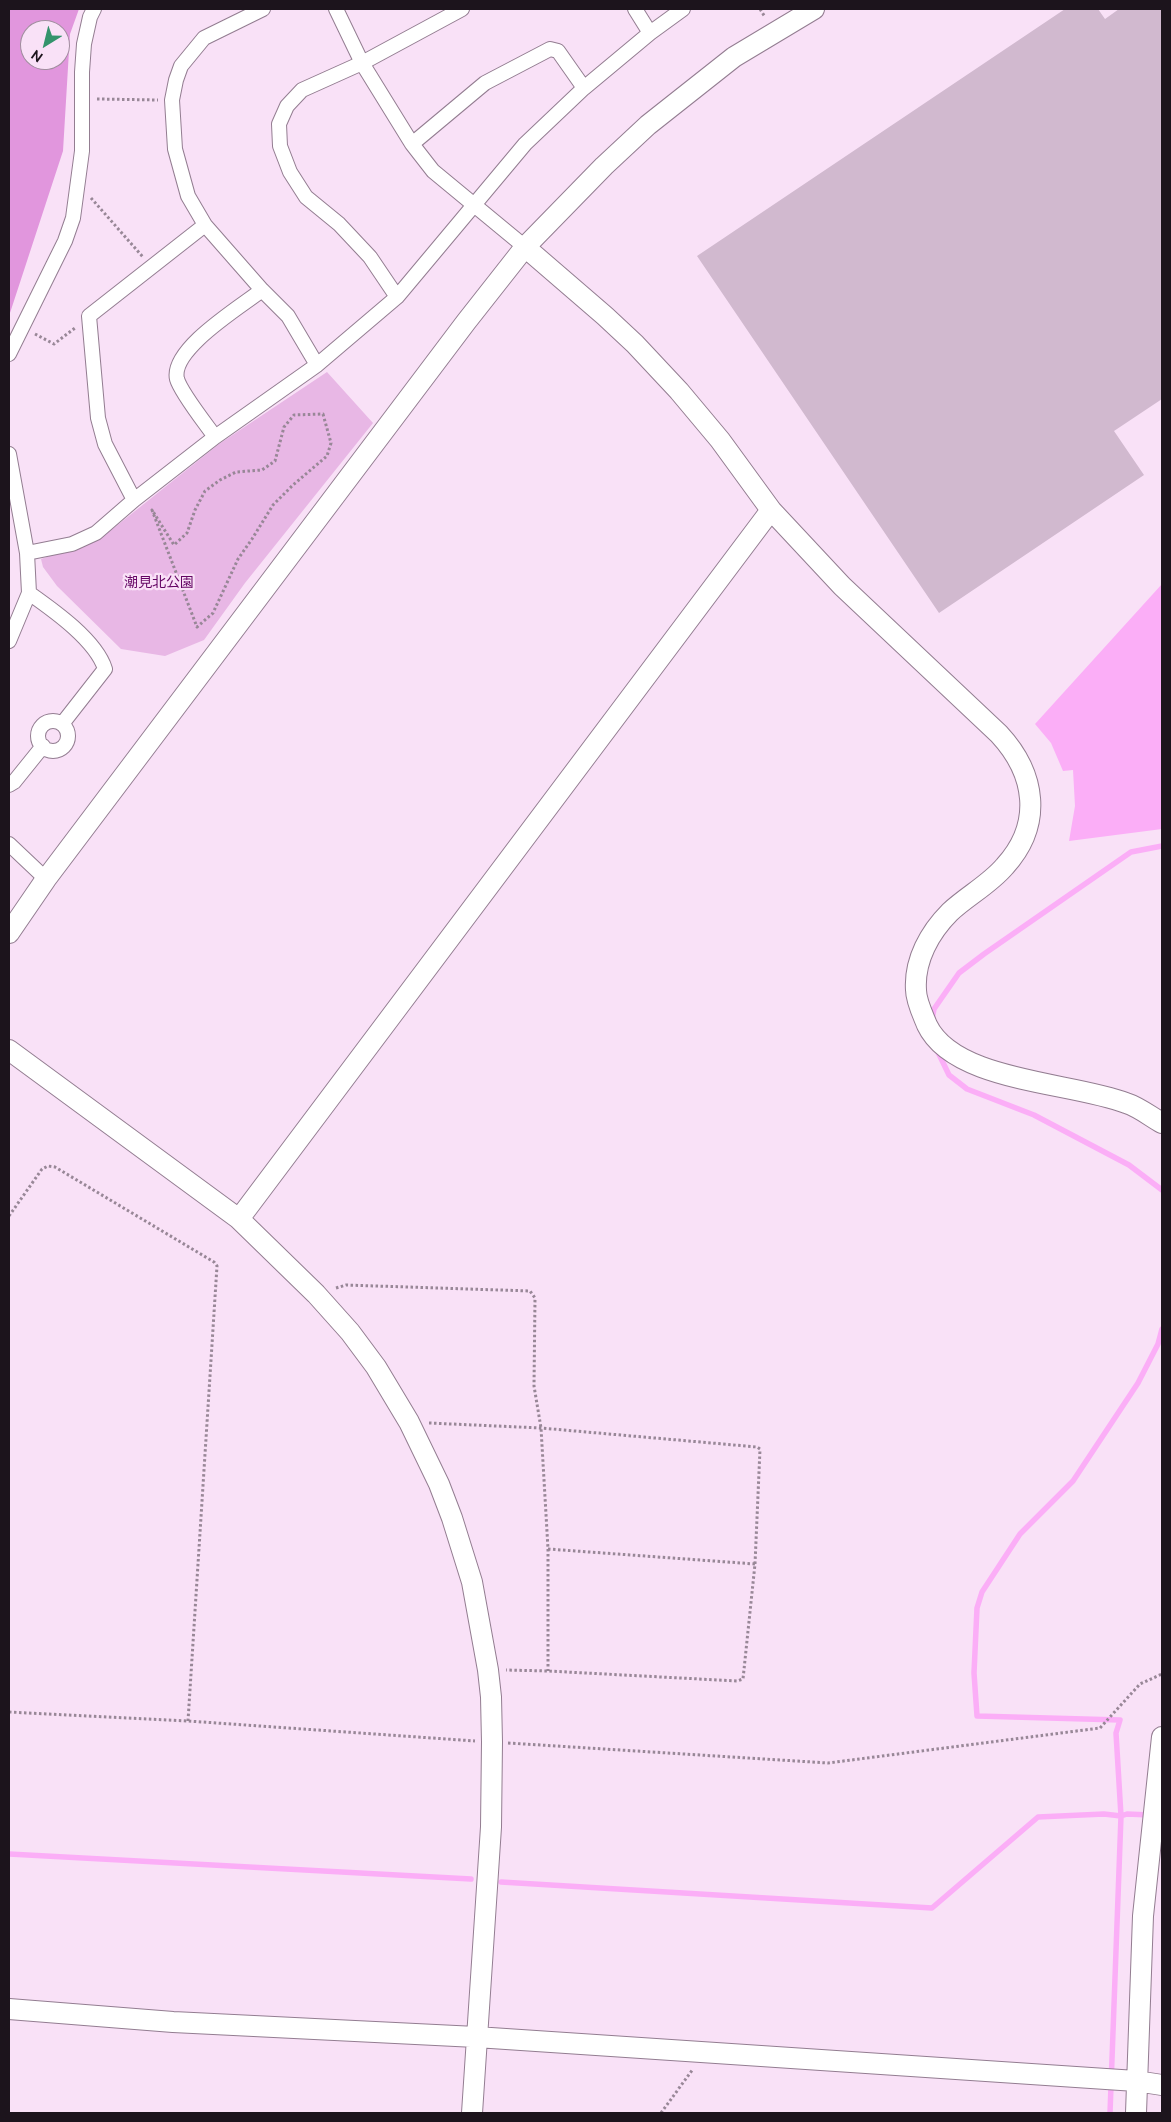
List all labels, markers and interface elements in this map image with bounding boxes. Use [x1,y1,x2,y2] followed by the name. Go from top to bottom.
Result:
[20,20,70,70] north arrow
[28,47,46,66] text: N
[124,574,194,590] park label: 潮見北公園

